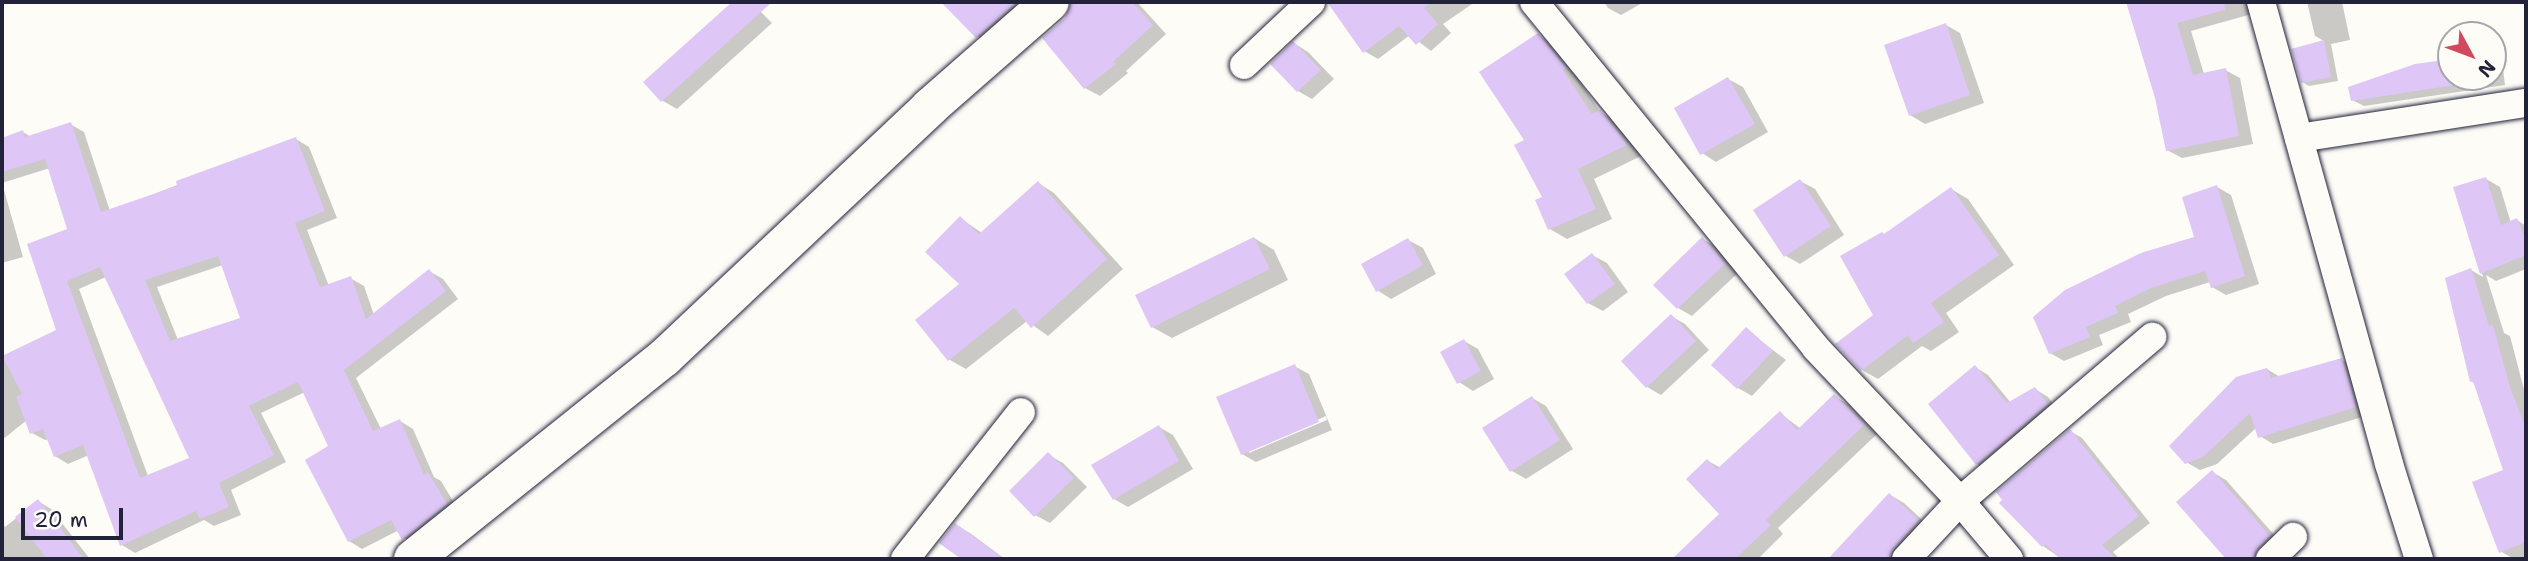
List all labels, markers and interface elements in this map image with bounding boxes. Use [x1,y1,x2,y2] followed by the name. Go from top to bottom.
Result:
[2437,21,2507,91] north arrow
[2472,55,2501,83] text: N
[24,494,126,538] scale bar
[34,506,88,534] text: 20 m

